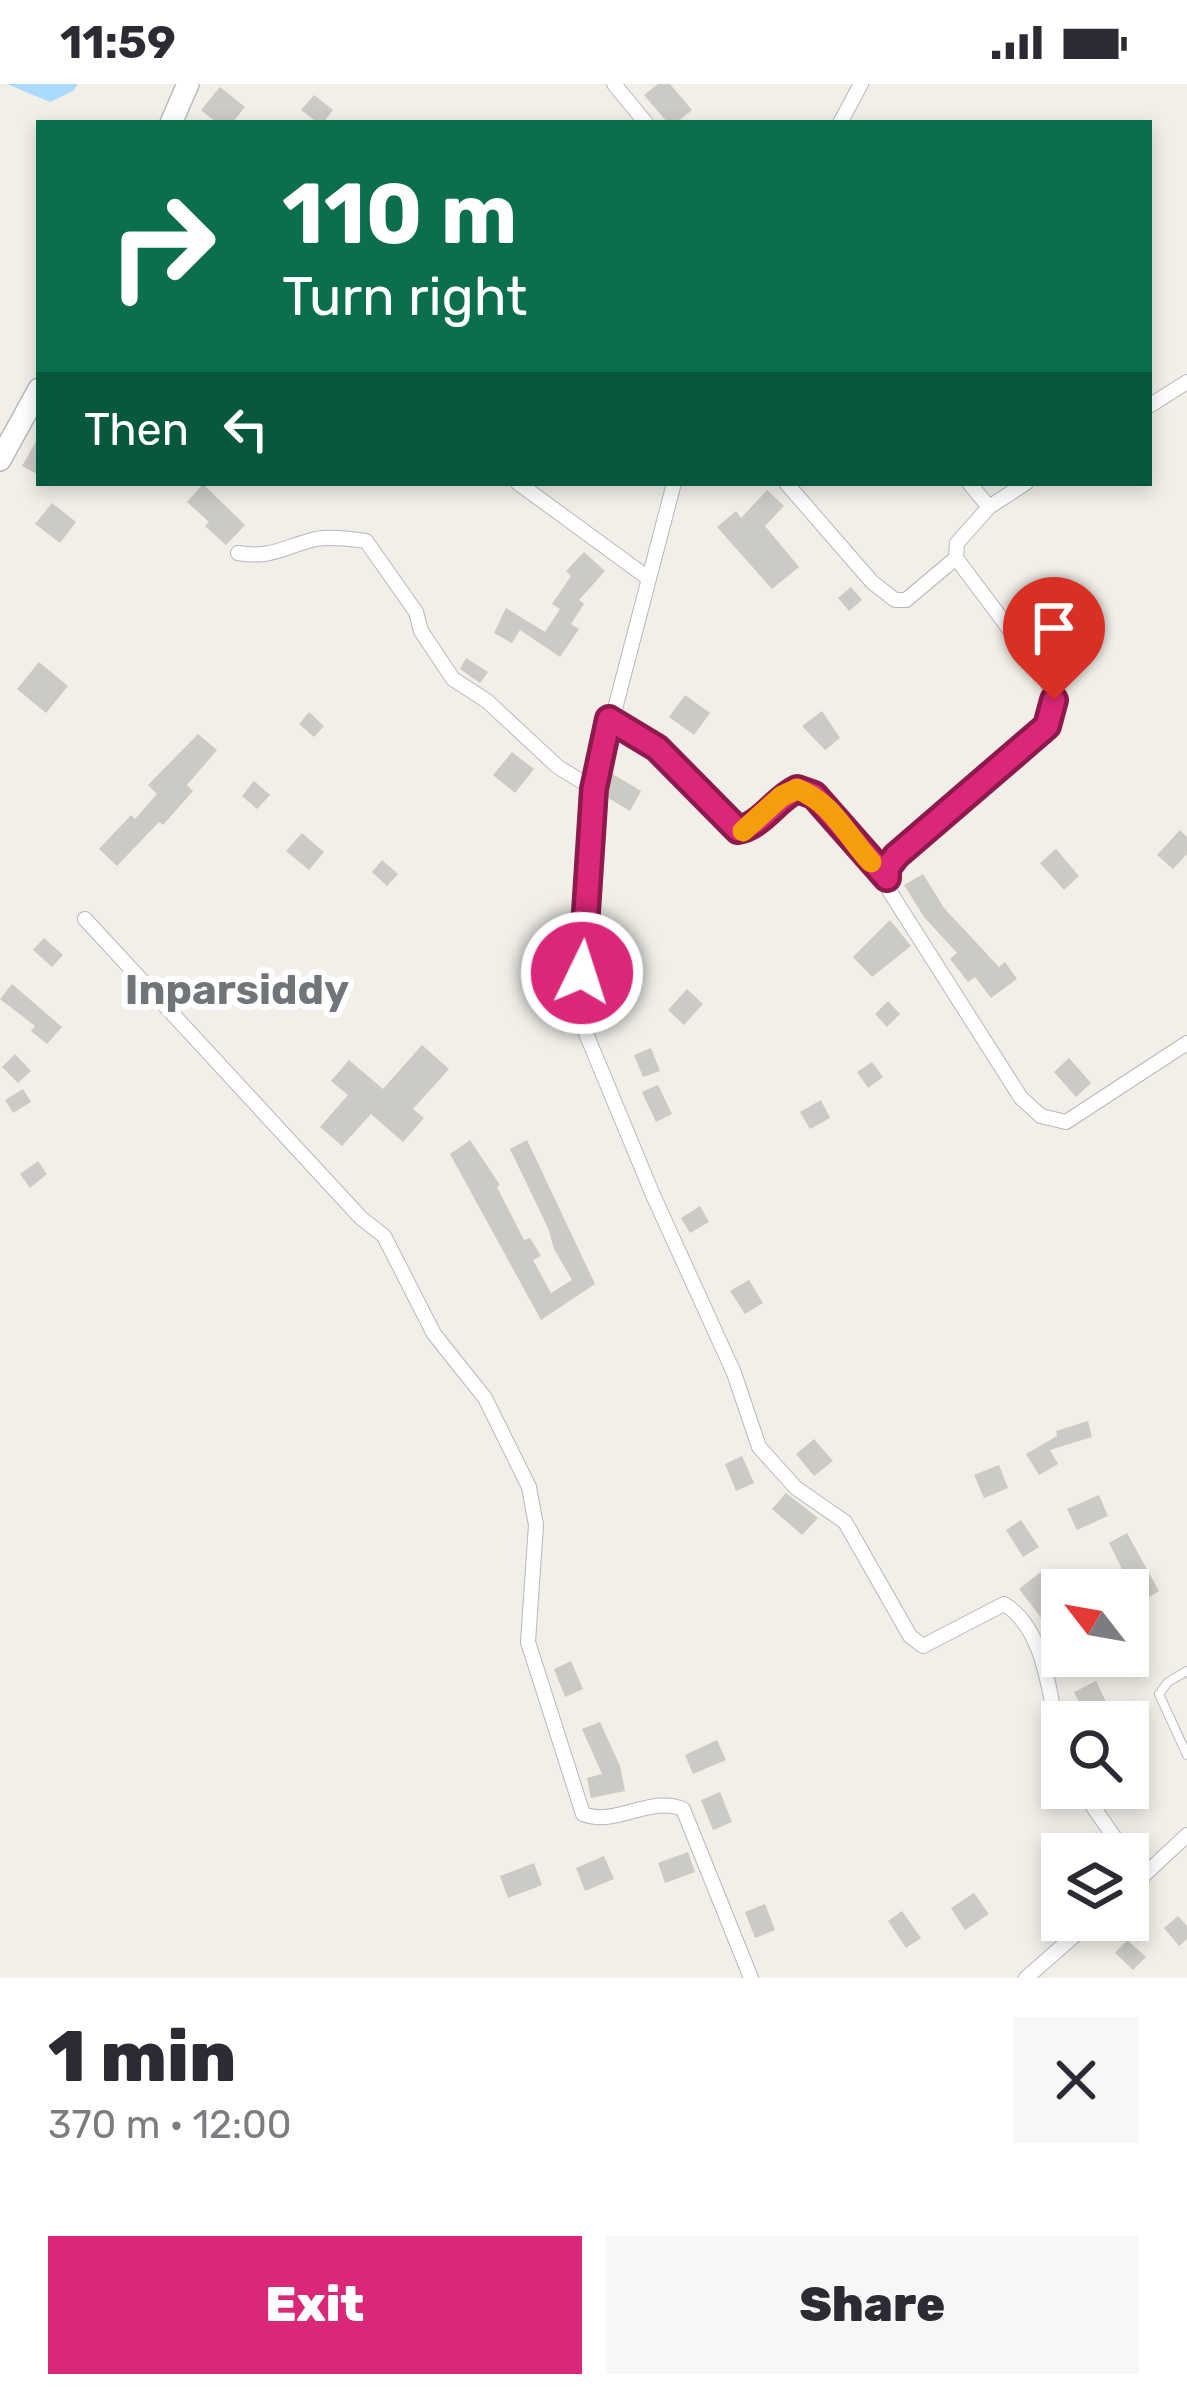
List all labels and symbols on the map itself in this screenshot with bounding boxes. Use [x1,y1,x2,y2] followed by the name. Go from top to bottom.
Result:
[1003,577,1105,700] pin
[519,910,645,1036] position arrow
[125,965,349,1015] district label: Inparsiddy
[1041,1569,1149,1677] north arrow

